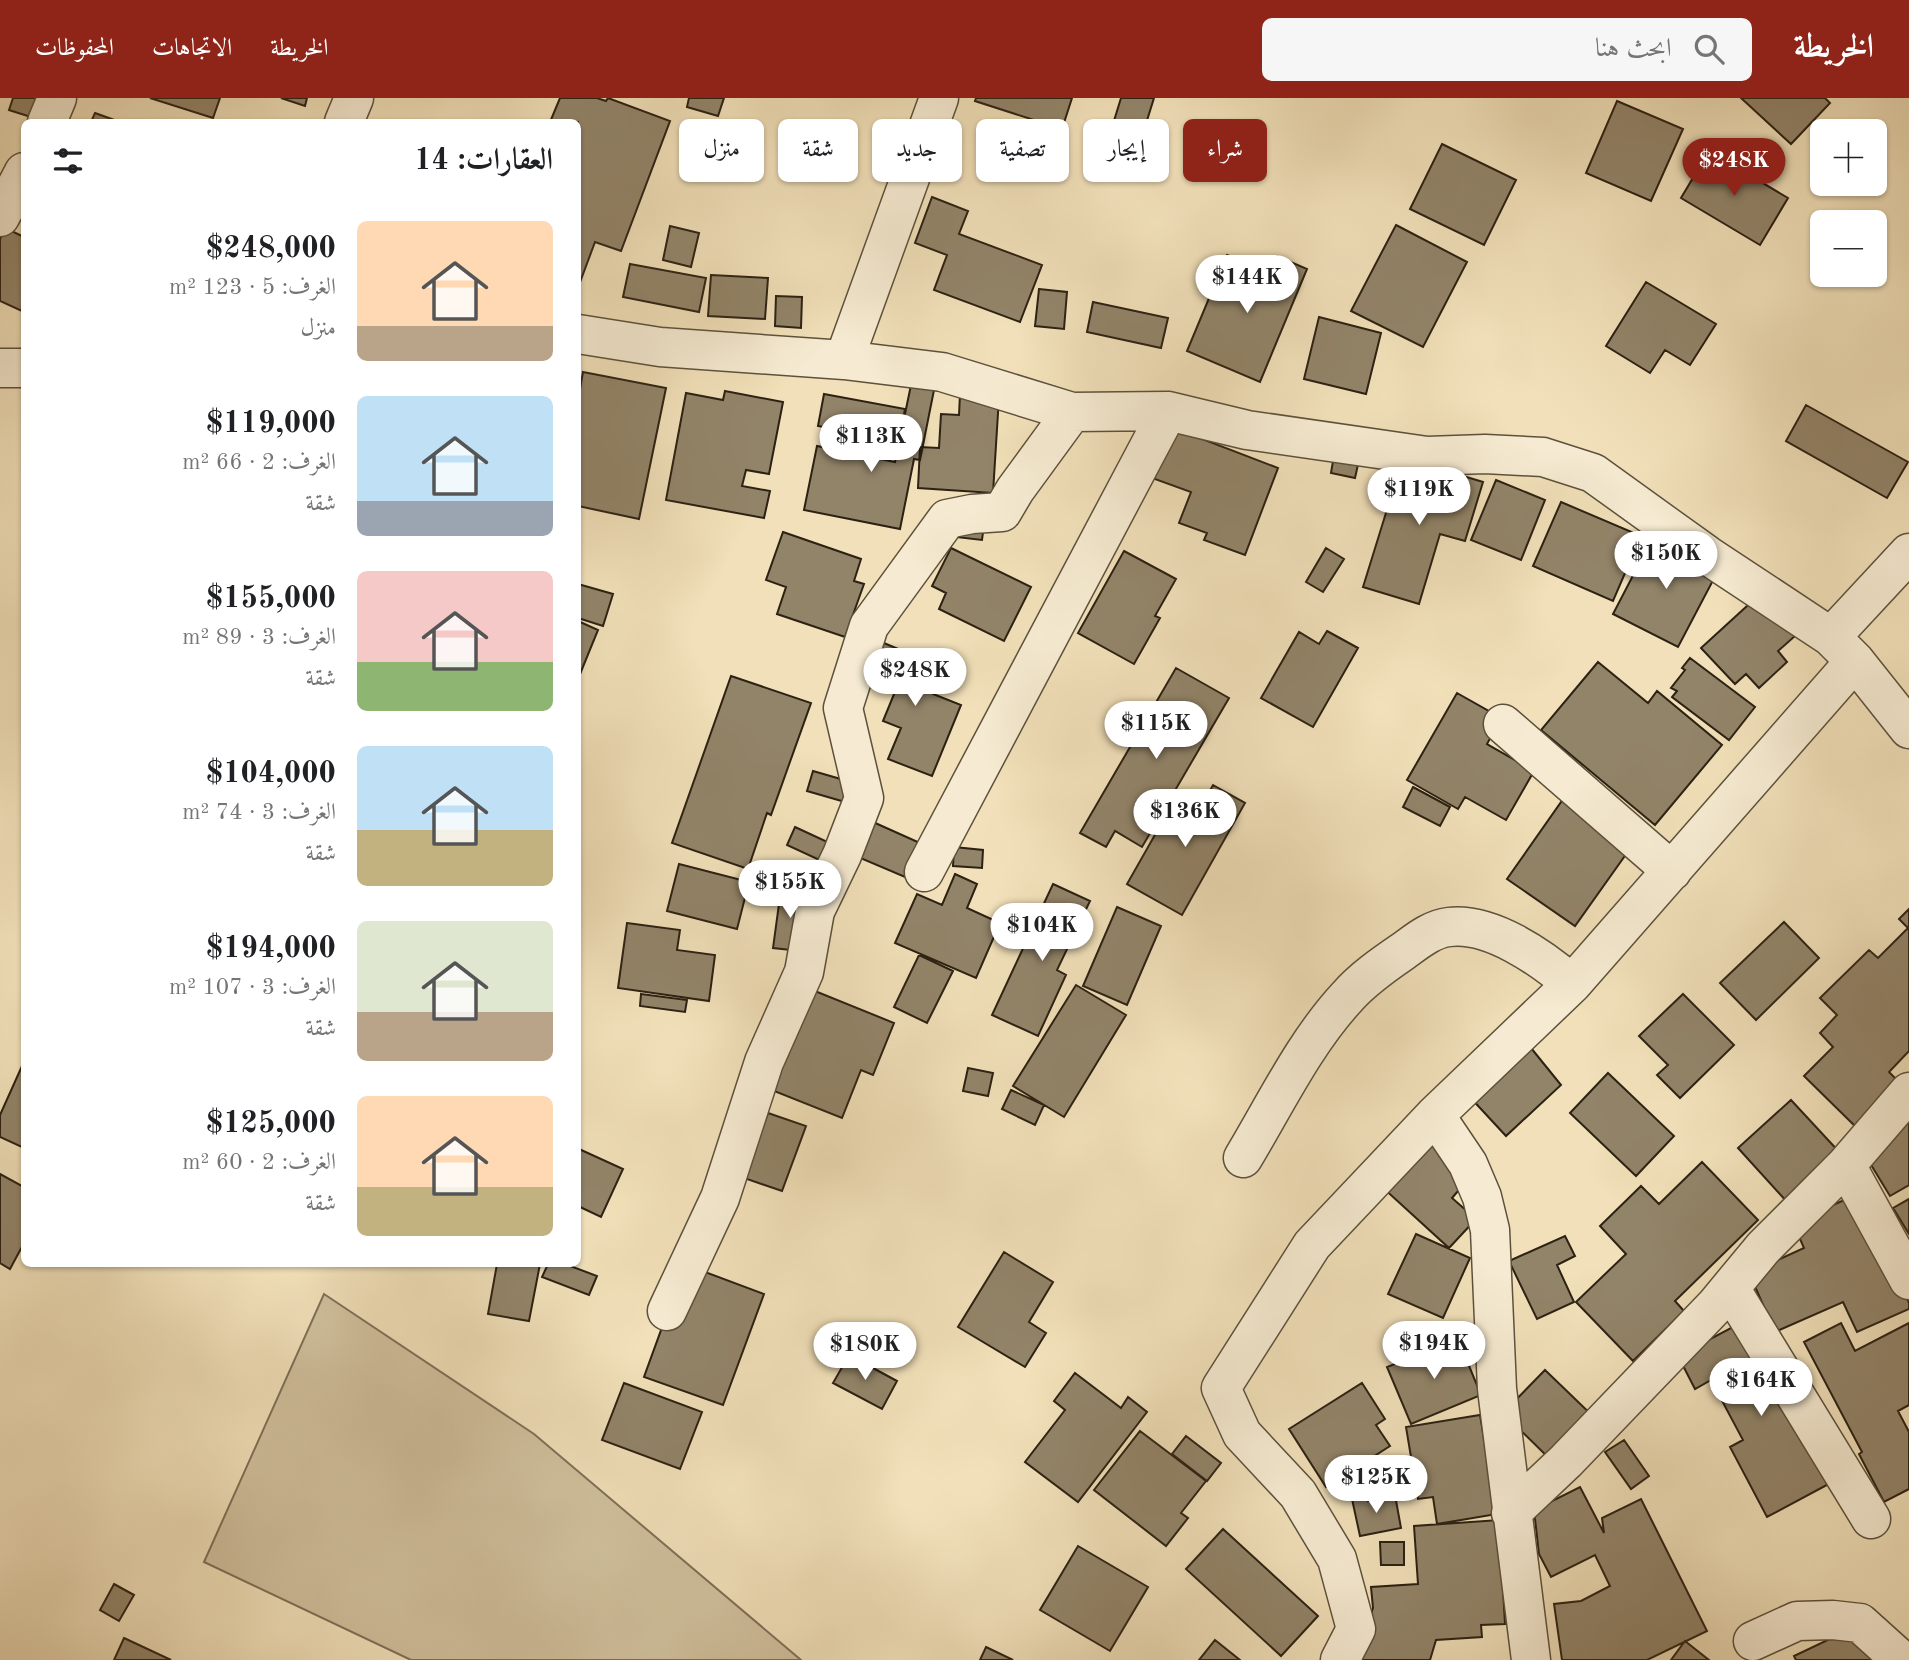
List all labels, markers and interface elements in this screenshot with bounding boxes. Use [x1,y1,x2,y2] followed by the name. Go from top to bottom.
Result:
[1262,18,1752,81] search box
[1690,30,1728,68] icon: search
[1794,32,1874,65] text: الخريطة
[1595,36,1672,62] text: ابحث هنا
[35,37,114,61] text: المحفوظات
[152,37,232,61] text: الاتجاهات
[270,37,329,61] text: الخريطة
[679,119,764,182] chip: منزل
[778,119,858,182] chip: شقة
[872,119,962,182] chip: جديد
[976,119,1069,182] chip: تصفية
[1083,119,1169,182] chip: إيجار
[1183,119,1267,182] chip: شراء
[1810,119,1887,287] map controls
[1810,119,1887,196] button: +
[1685,139,1783,198] pin: $248K
[49,142,87,180] icon: filters
[414,146,553,176] text: العقارات: 14
[1698,149,1770,172] text: $248K
[1810,210,1887,287] button: −
[206,234,336,264] text: $248,000
[413,249,497,333] icon: home
[1198,256,1296,315] pin: $144K
[1211,266,1283,289] text: $144K
[169,276,336,299] text: الغرف: 5 · 123 m²
[301,317,336,340] text: منزل
[206,409,336,439] text: $119,000
[822,414,920,474] pin: $113K
[413,424,497,508] icon: home
[835,425,907,448] text: $113K
[182,451,336,474] text: الغرف: 2 · 66 m²
[1370,468,1468,527] pin: $119K
[1383,478,1455,501] text: $119K
[306,492,336,515] text: شقة
[1617,532,1715,591] pin: $150K
[1630,542,1702,565] text: $150K
[206,584,336,614] text: $155,000
[413,599,497,683] icon: home
[182,626,336,649] text: الغرف: 3 · 89 m²
[866,648,964,708] pin: $248K
[879,659,951,682] text: $248K
[306,667,336,690] text: شقة
[1107,702,1205,761] pin: $115K
[1120,712,1192,735] text: $115K
[206,759,336,789] text: $104,000
[413,774,497,858] icon: home
[1136,790,1234,849] pin: $136K
[1149,800,1221,823] text: $136K
[182,801,336,824] text: الغرف: 3 · 74 m²
[306,842,336,865] text: شقة
[741,860,839,920] pin: $155K
[754,871,826,894] text: $155K
[993,904,1091,963] pin: $104K
[1006,914,1078,937] text: $104K
[206,934,336,964] text: $194,000
[413,949,497,1033] icon: home
[169,976,336,999] text: الغرف: 3 · 107 m²
[306,1017,336,1040] text: شقة
[206,1109,336,1139] text: $125,000
[413,1124,497,1208] icon: home
[182,1151,336,1174] text: الغرف: 2 · 60 m²
[306,1192,336,1215] text: شقة
[816,1322,914,1382] pin: $180K
[1385,1322,1483,1381] pin: $194K
[1398,1332,1470,1355] text: $194K
[829,1333,901,1356] text: $180K
[1712,1358,1810,1418] pin: $164K
[1725,1369,1797,1392] text: $164K
[1327,1456,1425,1515] pin: $125K
[1340,1466,1412,1489] text: $125K

